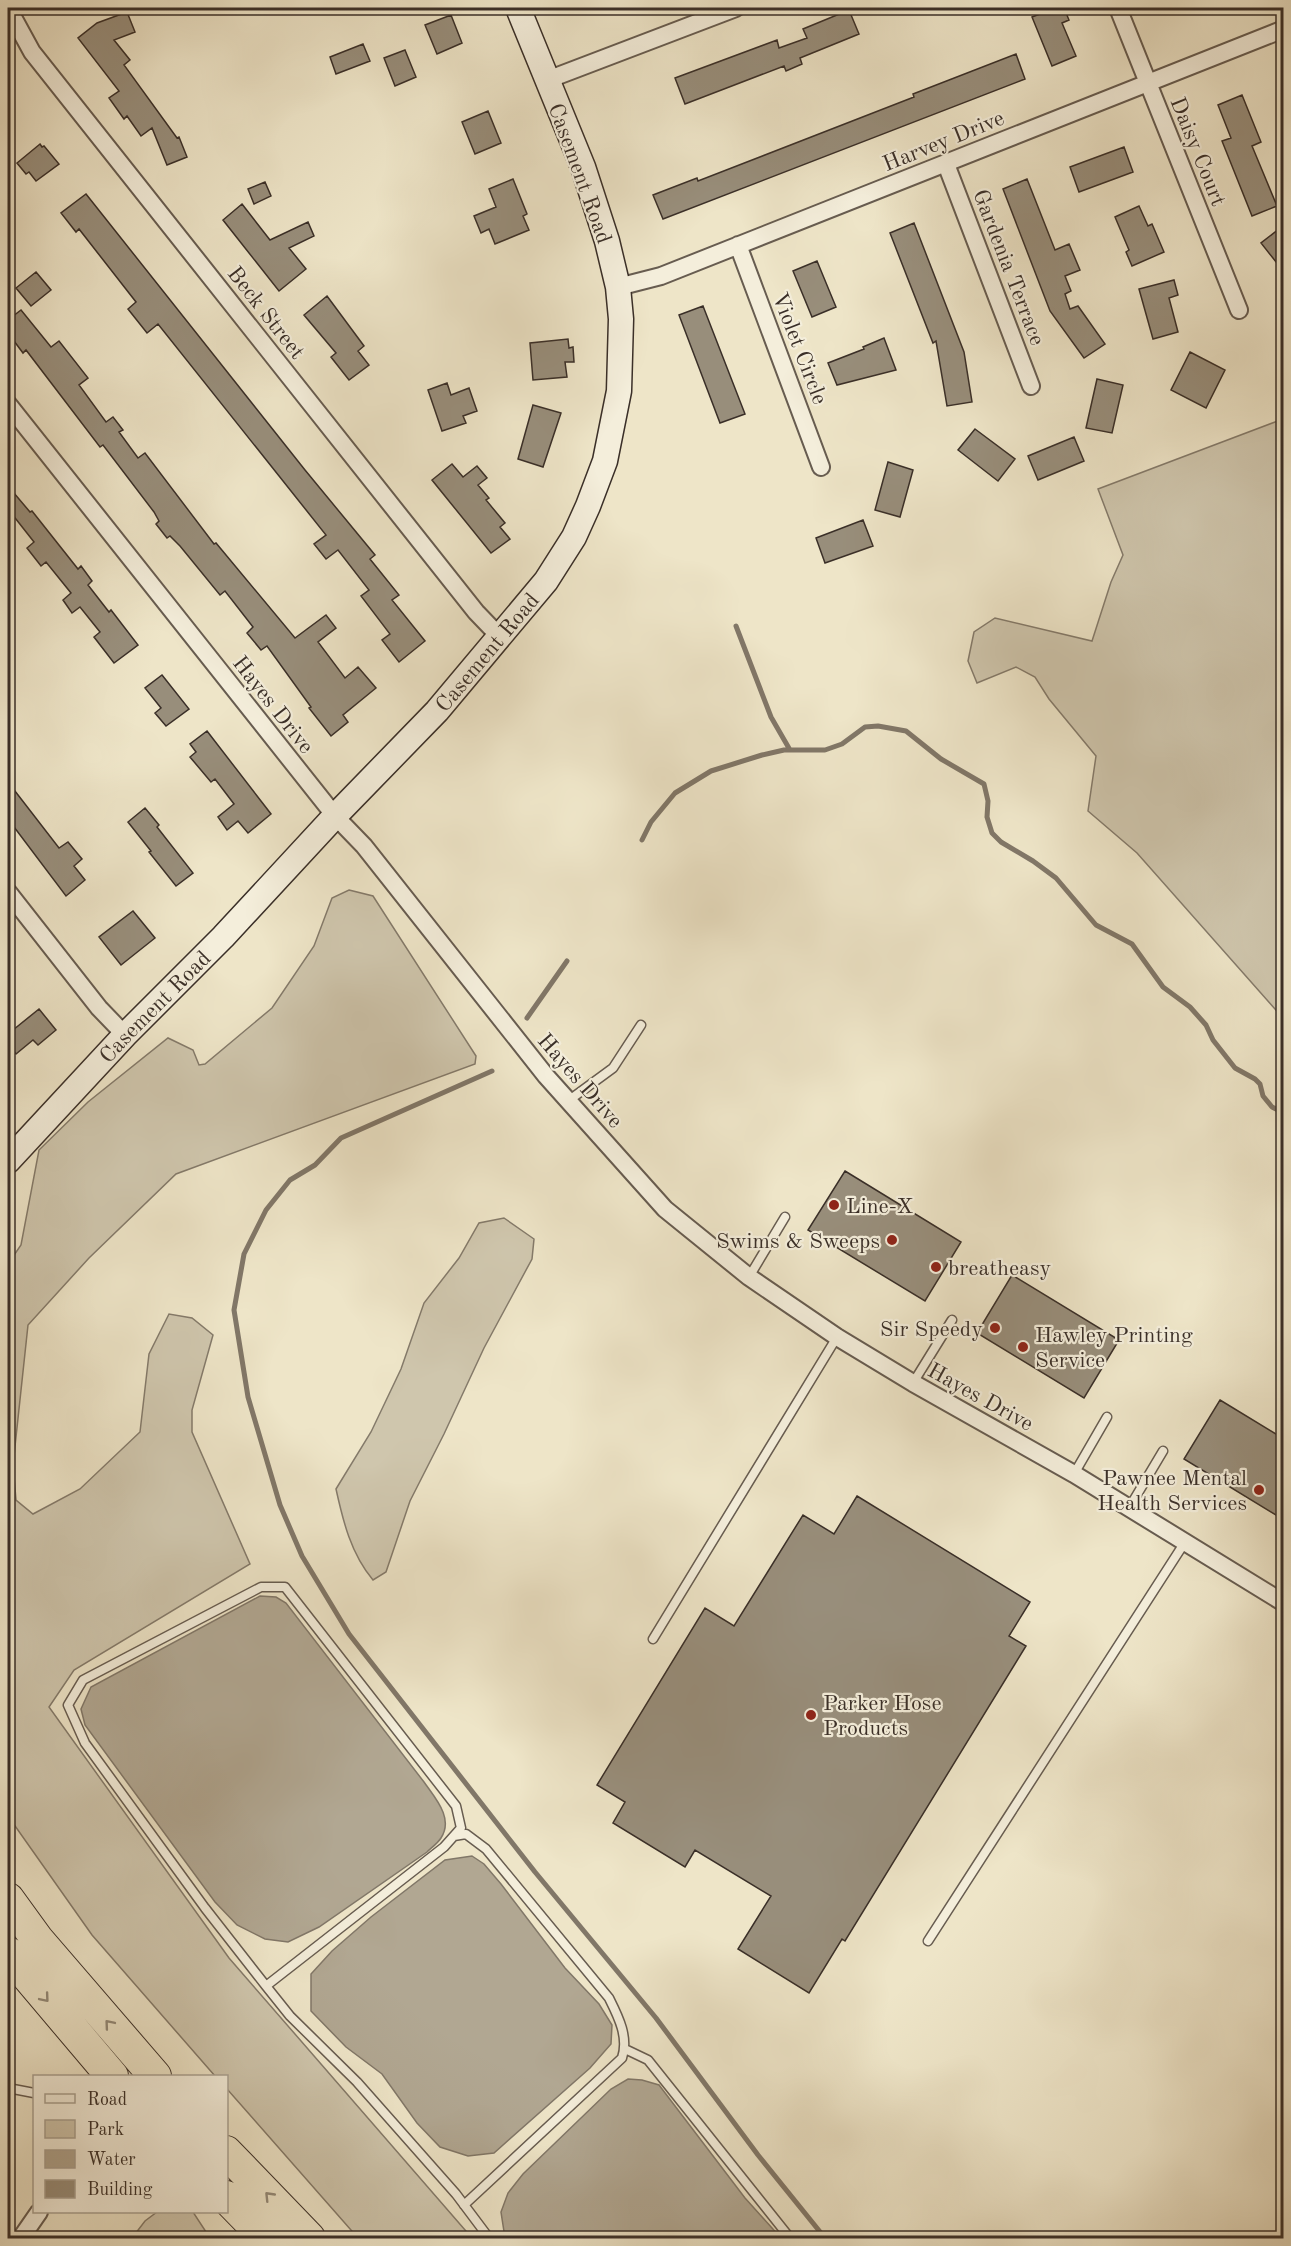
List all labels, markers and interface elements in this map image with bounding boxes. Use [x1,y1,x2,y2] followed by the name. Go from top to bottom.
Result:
[1165,94,1229,209] street label: Daisy Court
[544,101,615,247] street label: Casement Road
[880,108,1007,176] street label: Harvey Drive
[968,187,1048,349] street label: Gardenia Terrace
[223,263,308,364] street label: Beck Street
[768,290,831,408] street label: Violet Circle
[432,589,544,717] street label: Casement Road
[228,652,317,758] street label: Hayes Drive
[96,947,215,1068] street label: Casement Road
[533,1030,626,1133] street label: Hayes Drive
[846,1196,913,1218] place label: Line-X
[827,1198,841,1212] marker: Line-X
[716,1231,880,1253] place label: Swims & Sweeps
[885,1233,899,1247] marker: Swims & Sweeps
[948,1258,1051,1280] place label: breatheasy
[929,1260,943,1274] marker: breatheasy
[880,1319,983,1341] place label: Sir Speedy
[988,1321,1002,1335] marker: Sir Speedy
[1035,1325,1193,1372] place label: Hawley Printing Service
[1016,1340,1030,1354] marker: Hawley Printing Service
[923,1360,1037,1436] street label: Hayes Drive
[1097,1468,1247,1515] place label: Pawnee Mental Health Services
[1252,1483,1266,1497] marker: Pawnee Mental Health Services
[823,1693,942,1740] place label: Parker Hose Products
[804,1708,818,1722] marker: Parker Hose Products
[38,1991,49,2002] one-way arrow
[105,2020,116,2031] one-way arrow
[33,2075,228,2213] legend
[87,2091,127,2109] text: Road
[87,2121,124,2139] text: Park
[87,2151,136,2169] text: Water
[87,2181,153,2199] text: Building
[265,2193,276,2204] one-way arrow

